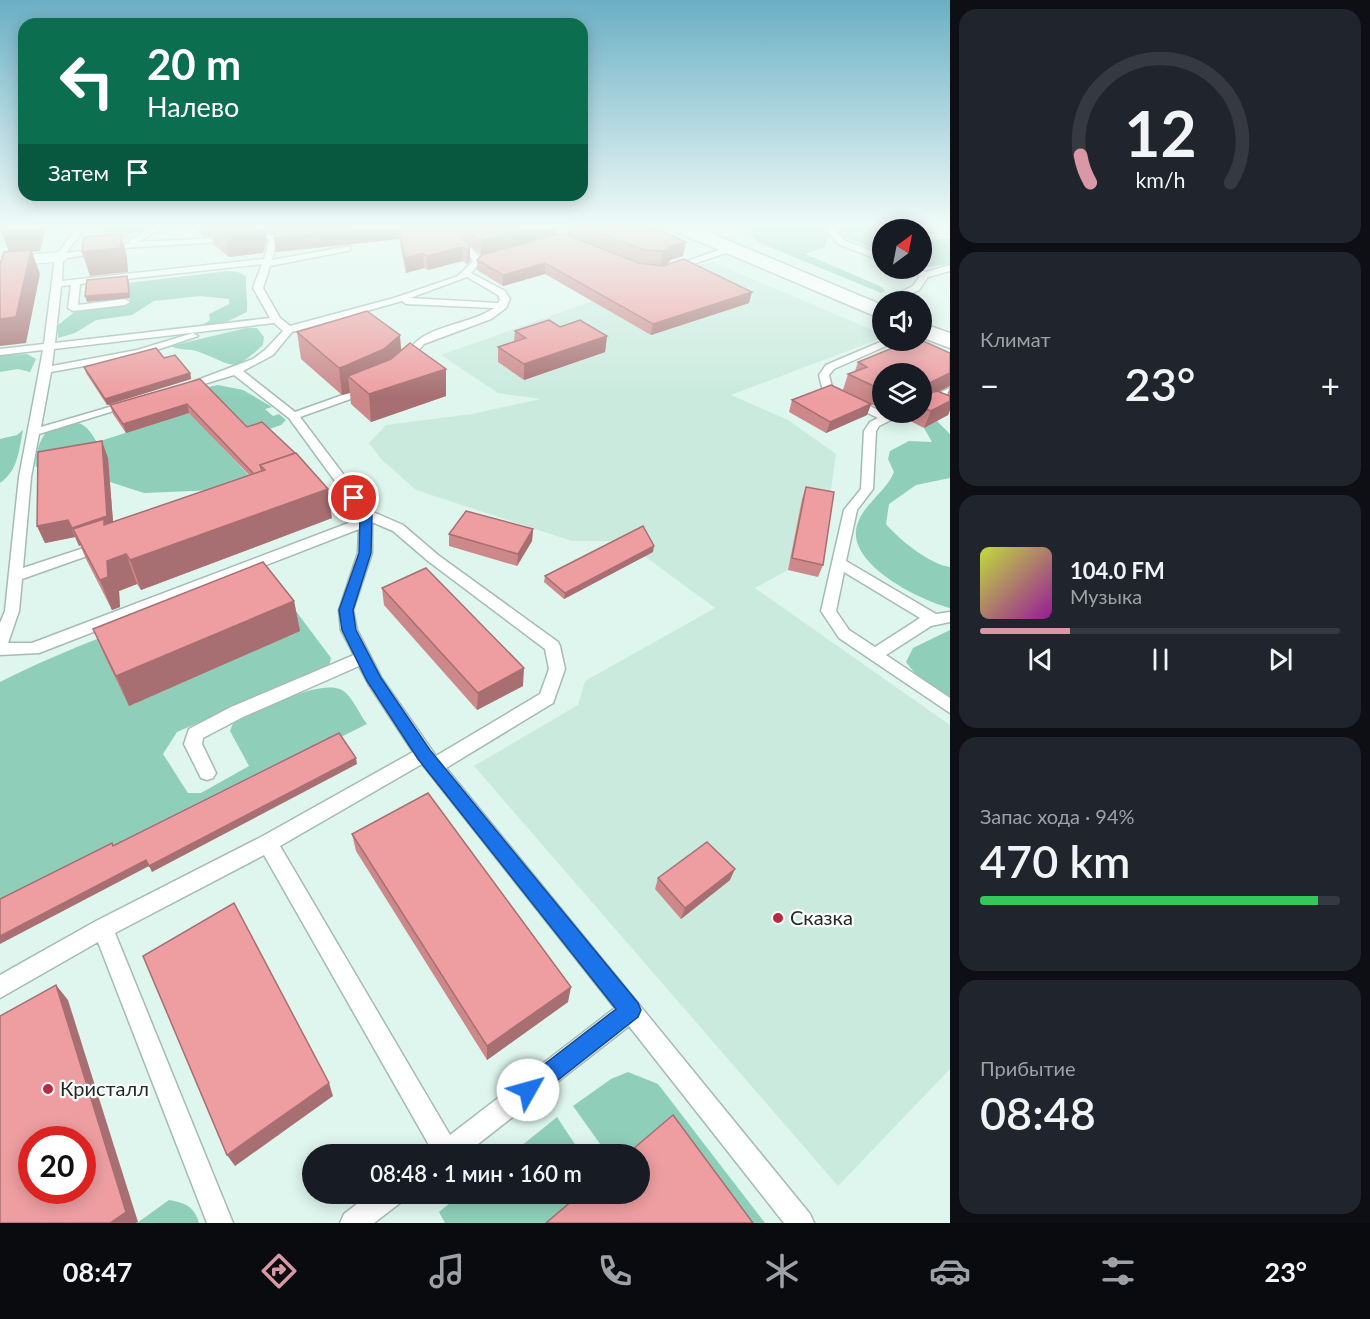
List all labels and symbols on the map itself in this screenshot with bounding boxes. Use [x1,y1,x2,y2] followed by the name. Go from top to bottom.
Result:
[872,219,932,279] north arrow
[328,472,379,523] pin
[790,905,853,929] place label: Сказка
[771,911,785,925] marker: Сказка
[496,1058,560,1122] position arrow
[60,1076,149,1100] place label: Кристалл
[41,1082,55,1096] marker: Кристалл
[18,1126,96,1204] speed limit sign: 20

